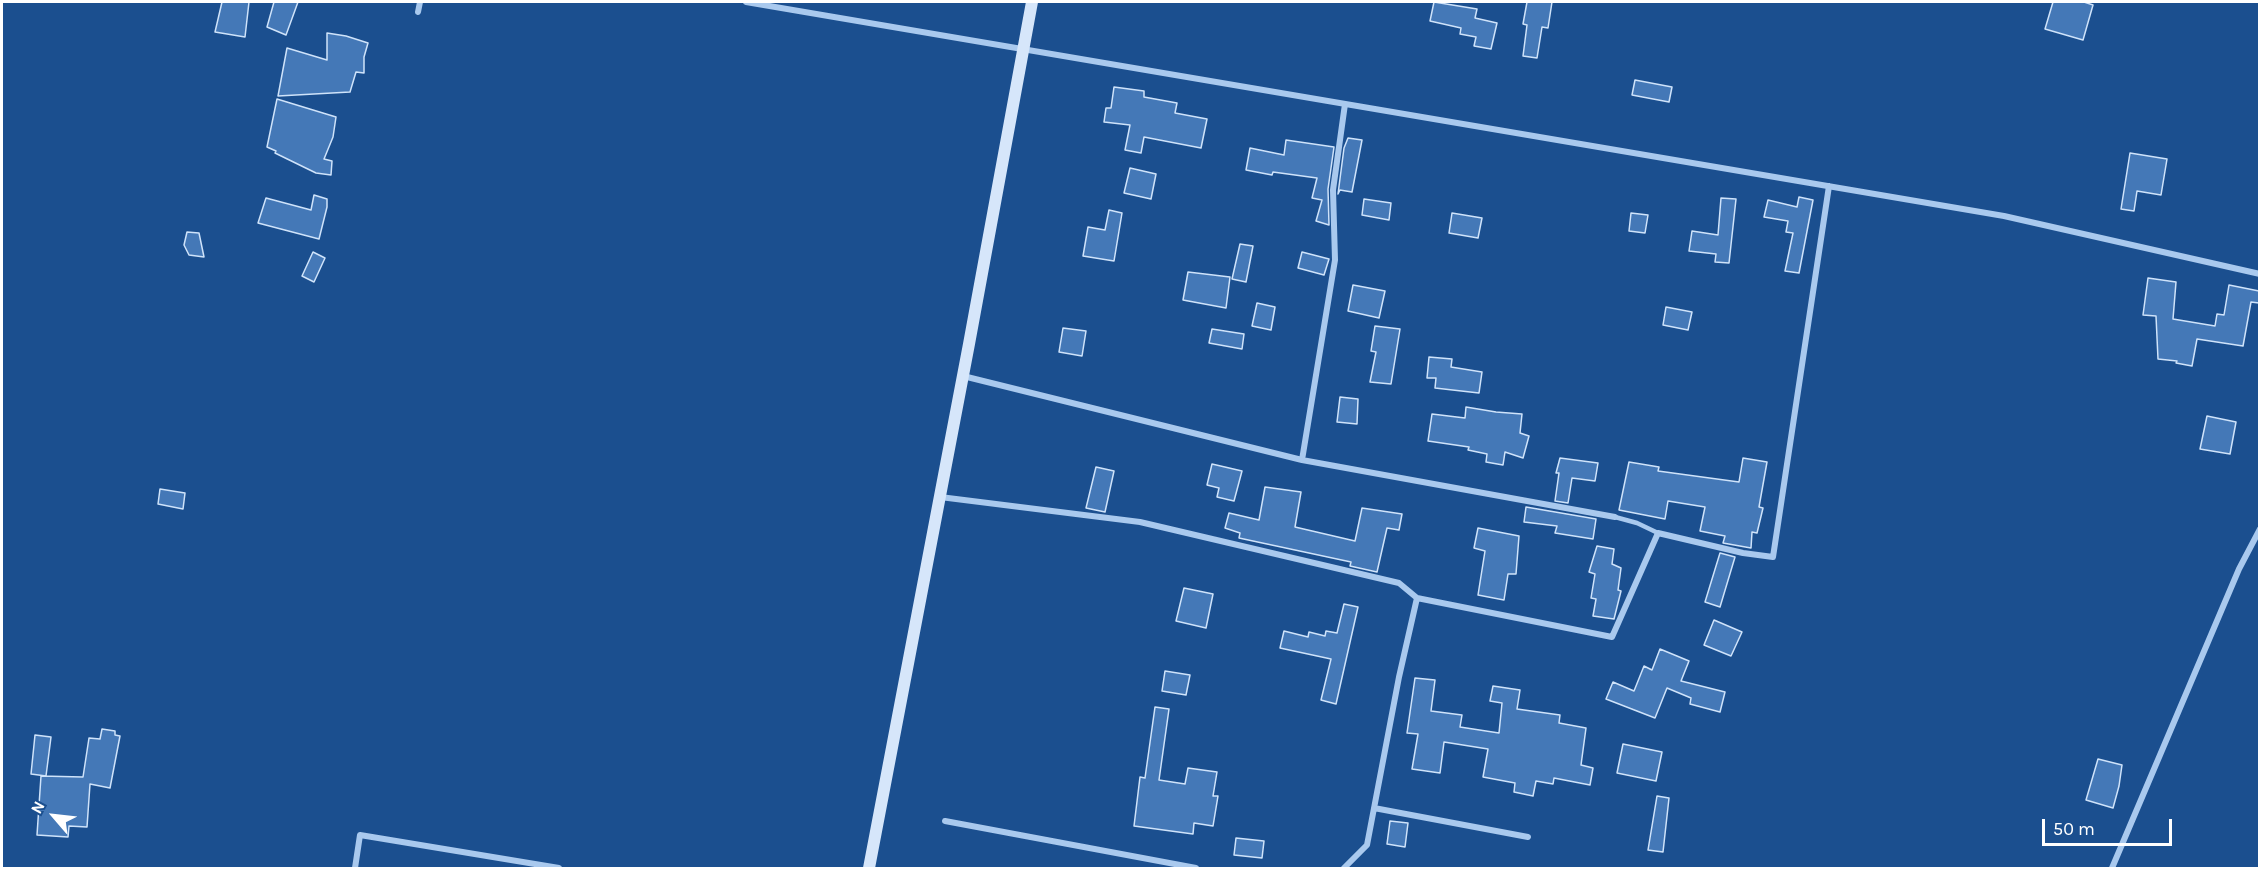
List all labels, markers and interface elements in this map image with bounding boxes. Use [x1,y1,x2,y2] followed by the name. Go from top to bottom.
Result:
[24,786,84,846] north arrow
[27,798,49,817] text: N
[2045,807,2176,845] scale bar
[2053,818,2095,840] text: 50 m

